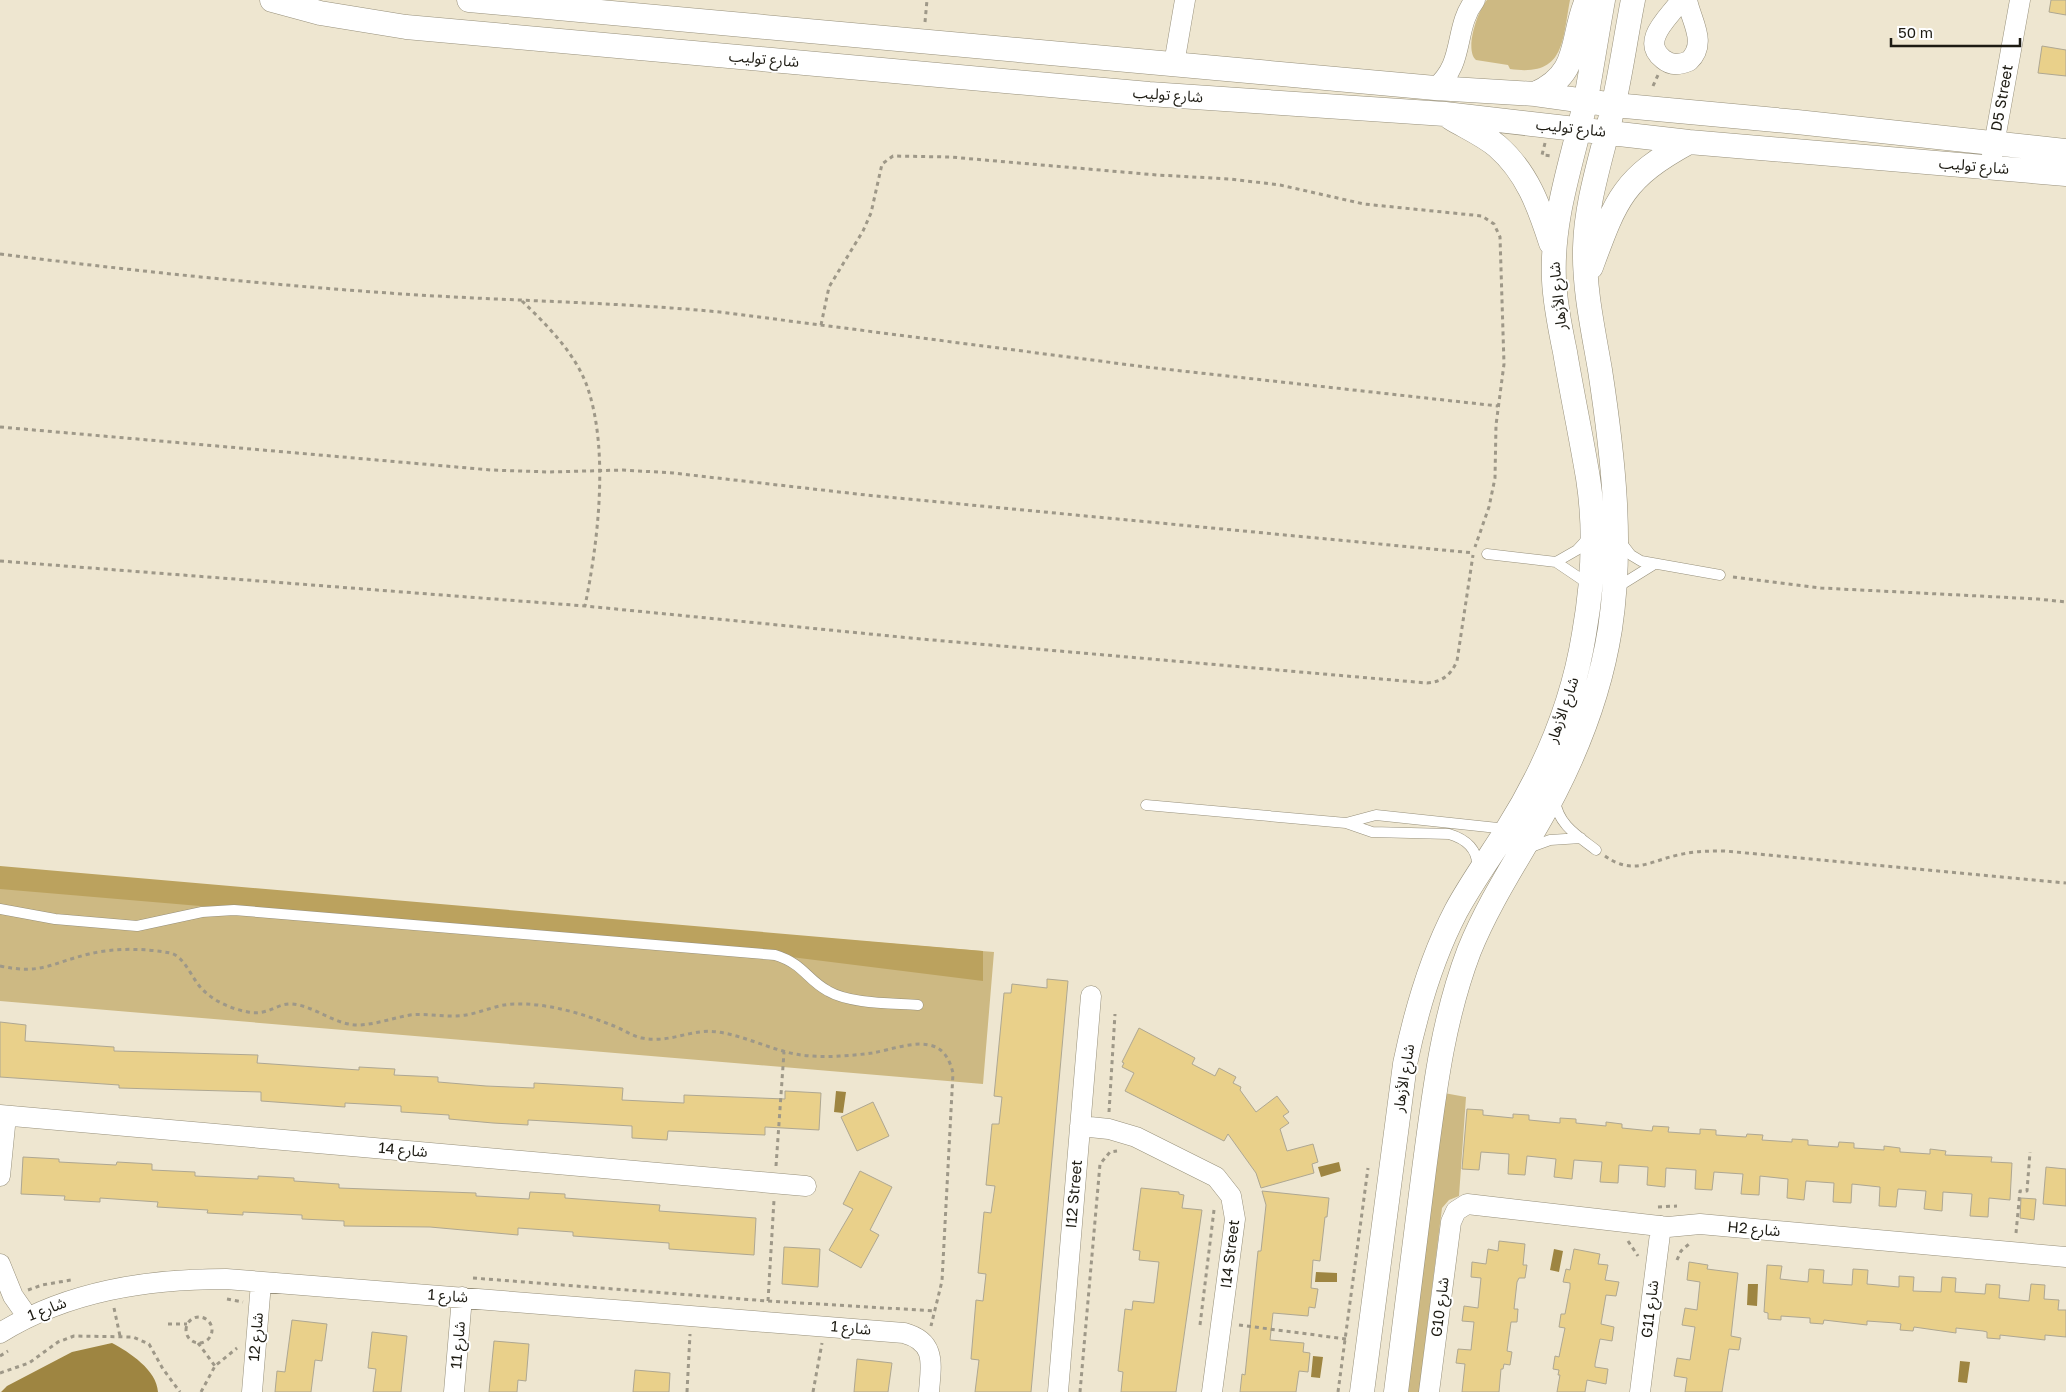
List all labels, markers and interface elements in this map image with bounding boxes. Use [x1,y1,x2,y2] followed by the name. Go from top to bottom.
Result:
[1891,15,2020,47] scale bar
[1898,23,1933,41] text: 50 m
[728,46,800,74] street label: شارع توليب
[1986,63,2016,133] street label: D5 Street
[1132,83,1204,109] street label: شارع توليب
[1535,114,1607,144] street label: شارع توليب
[1938,153,2010,181] street label: شارع توليب
[1544,260,1574,332] street label: شارع الأزهار
[1542,674,1586,747] street label: شارع الأزهار
[1389,1042,1421,1115] street label: شارع الأزهار
[377,1138,429,1164] street label: شارع 14
[1061,1159,1085,1229] street label: I12 Street
[1727,1217,1782,1243] street label: H2 شارع
[1216,1218,1242,1289] street label: I14 Street
[1426,1276,1456,1338] street label: G10 شارع
[1637,1279,1665,1339] street label: G11 شارع
[427,1285,469,1309] street label: شارع 1
[25,1292,70,1327] street label: شارع 1
[244,1312,270,1362] street label: شارع 12
[830,1316,872,1342] street label: شارع 1
[446,1320,472,1370] street label: شارع 11

